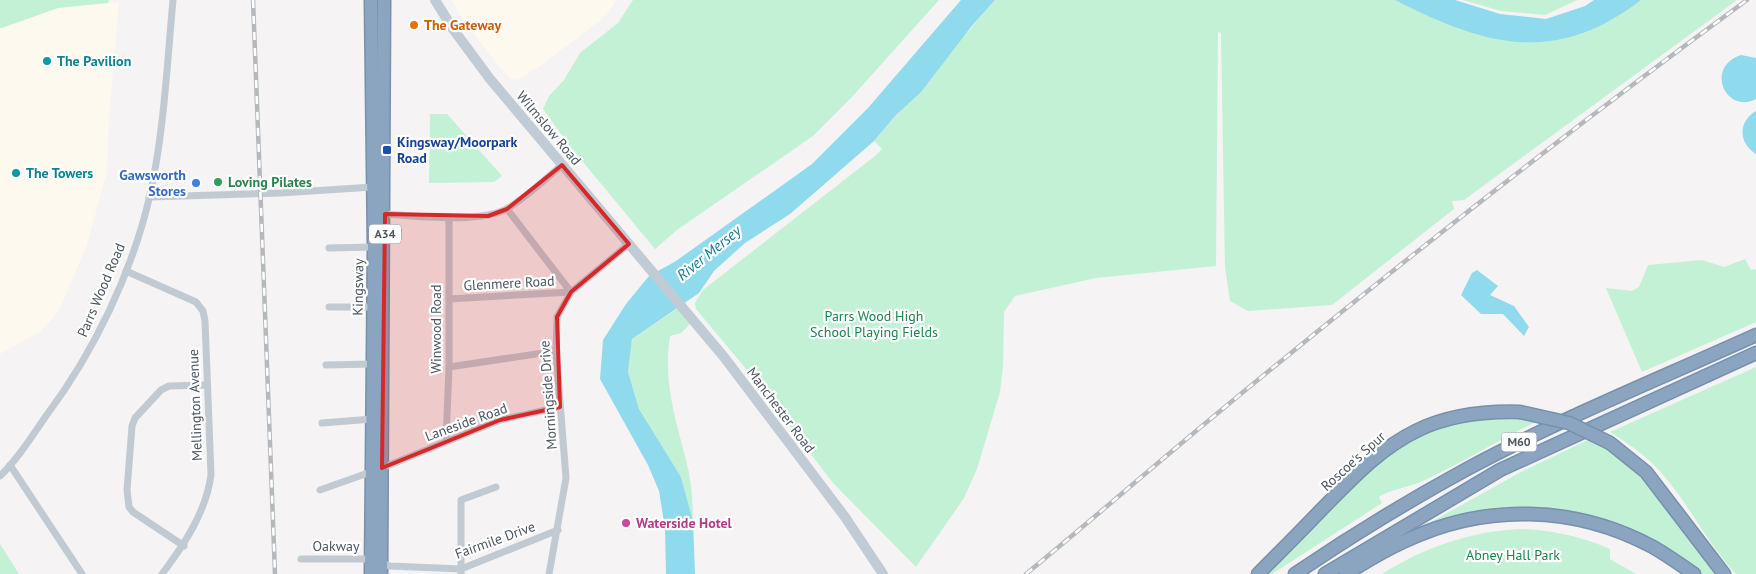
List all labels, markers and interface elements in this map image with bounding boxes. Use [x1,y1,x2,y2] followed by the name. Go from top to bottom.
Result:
[424,16,501,34] place label: The Gateway
[408,19,420,31] marker: The Gateway
[57,52,131,70] place label: The Pavilion
[41,55,53,67] marker: The Pavilion
[513,87,585,169] street label: Wilmslow Road
[397,133,517,167] place label: Kingsway/Moorpark Road
[381,144,393,156] marker: Kingsway/Moorpark Road
[26,164,93,182] place label: The Towers
[119,166,186,200] place label: Gawsworth Stores
[10,167,22,179] marker: The Towers
[228,173,312,191] place label: Loving Pilates
[212,176,224,188] marker: Loving Pilates
[190,177,202,189] marker: Gawsworth Stores
[673,220,746,284] water label: River Mersey
[369,224,401,243] road number: A34
[73,240,129,340] street label: Parrs Wood Road
[349,258,368,316] street label: Kingsway
[463,272,555,294] street label: Glenmere Road
[427,284,445,374] street label: Winwood Road
[810,307,938,341] park label: Parrs Wood High School Playing Fields
[535,340,561,450] street label: Morningside Drive
[184,349,206,461] street label: Mellington Avenue
[743,364,819,456] street label: Manchester Road
[422,399,510,445] street label: Laneside Road
[1317,427,1389,495] street label: Roscoe's Spur
[1502,432,1536,452] road number: M60
[636,514,733,532] place label: Waterside Hotel
[452,517,538,563] street label: Fairmile Drive
[620,517,632,529] marker: Waterside Hotel
[313,537,360,555] street label: Oakway
[1466,546,1560,564] park label: Abney Hall Park

